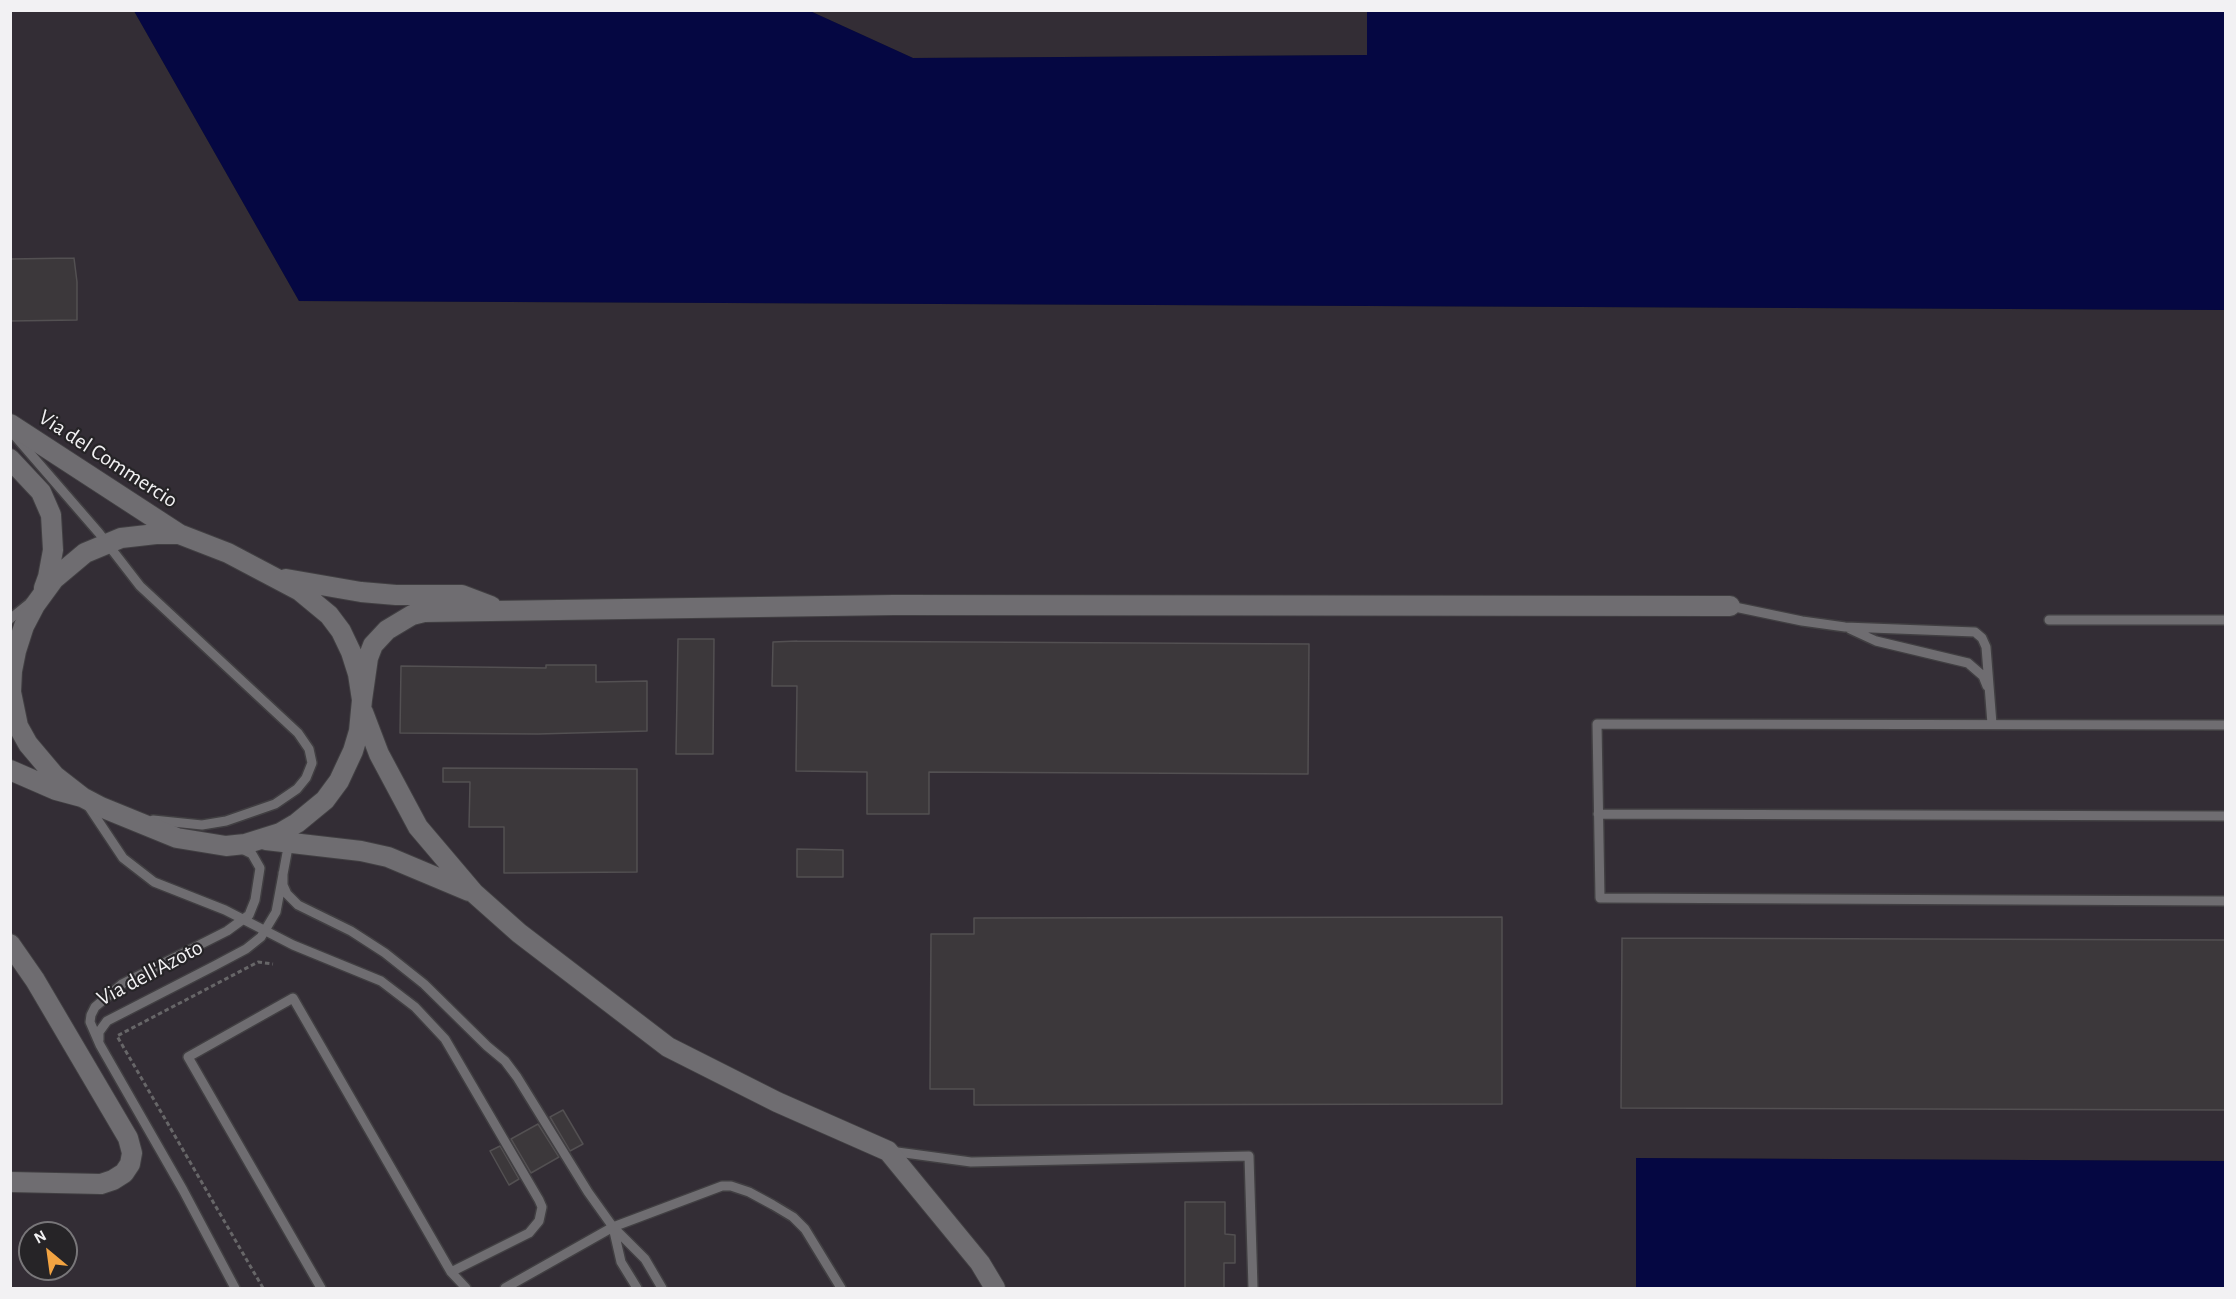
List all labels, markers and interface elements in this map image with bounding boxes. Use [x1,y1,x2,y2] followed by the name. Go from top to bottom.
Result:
[34,404,182,514] street label: Via del Commercio
[93,934,207,1012] street label: Via dell'Azoto
[18,1221,78,1281] north arrow
[31,1227,49,1247] text: N

